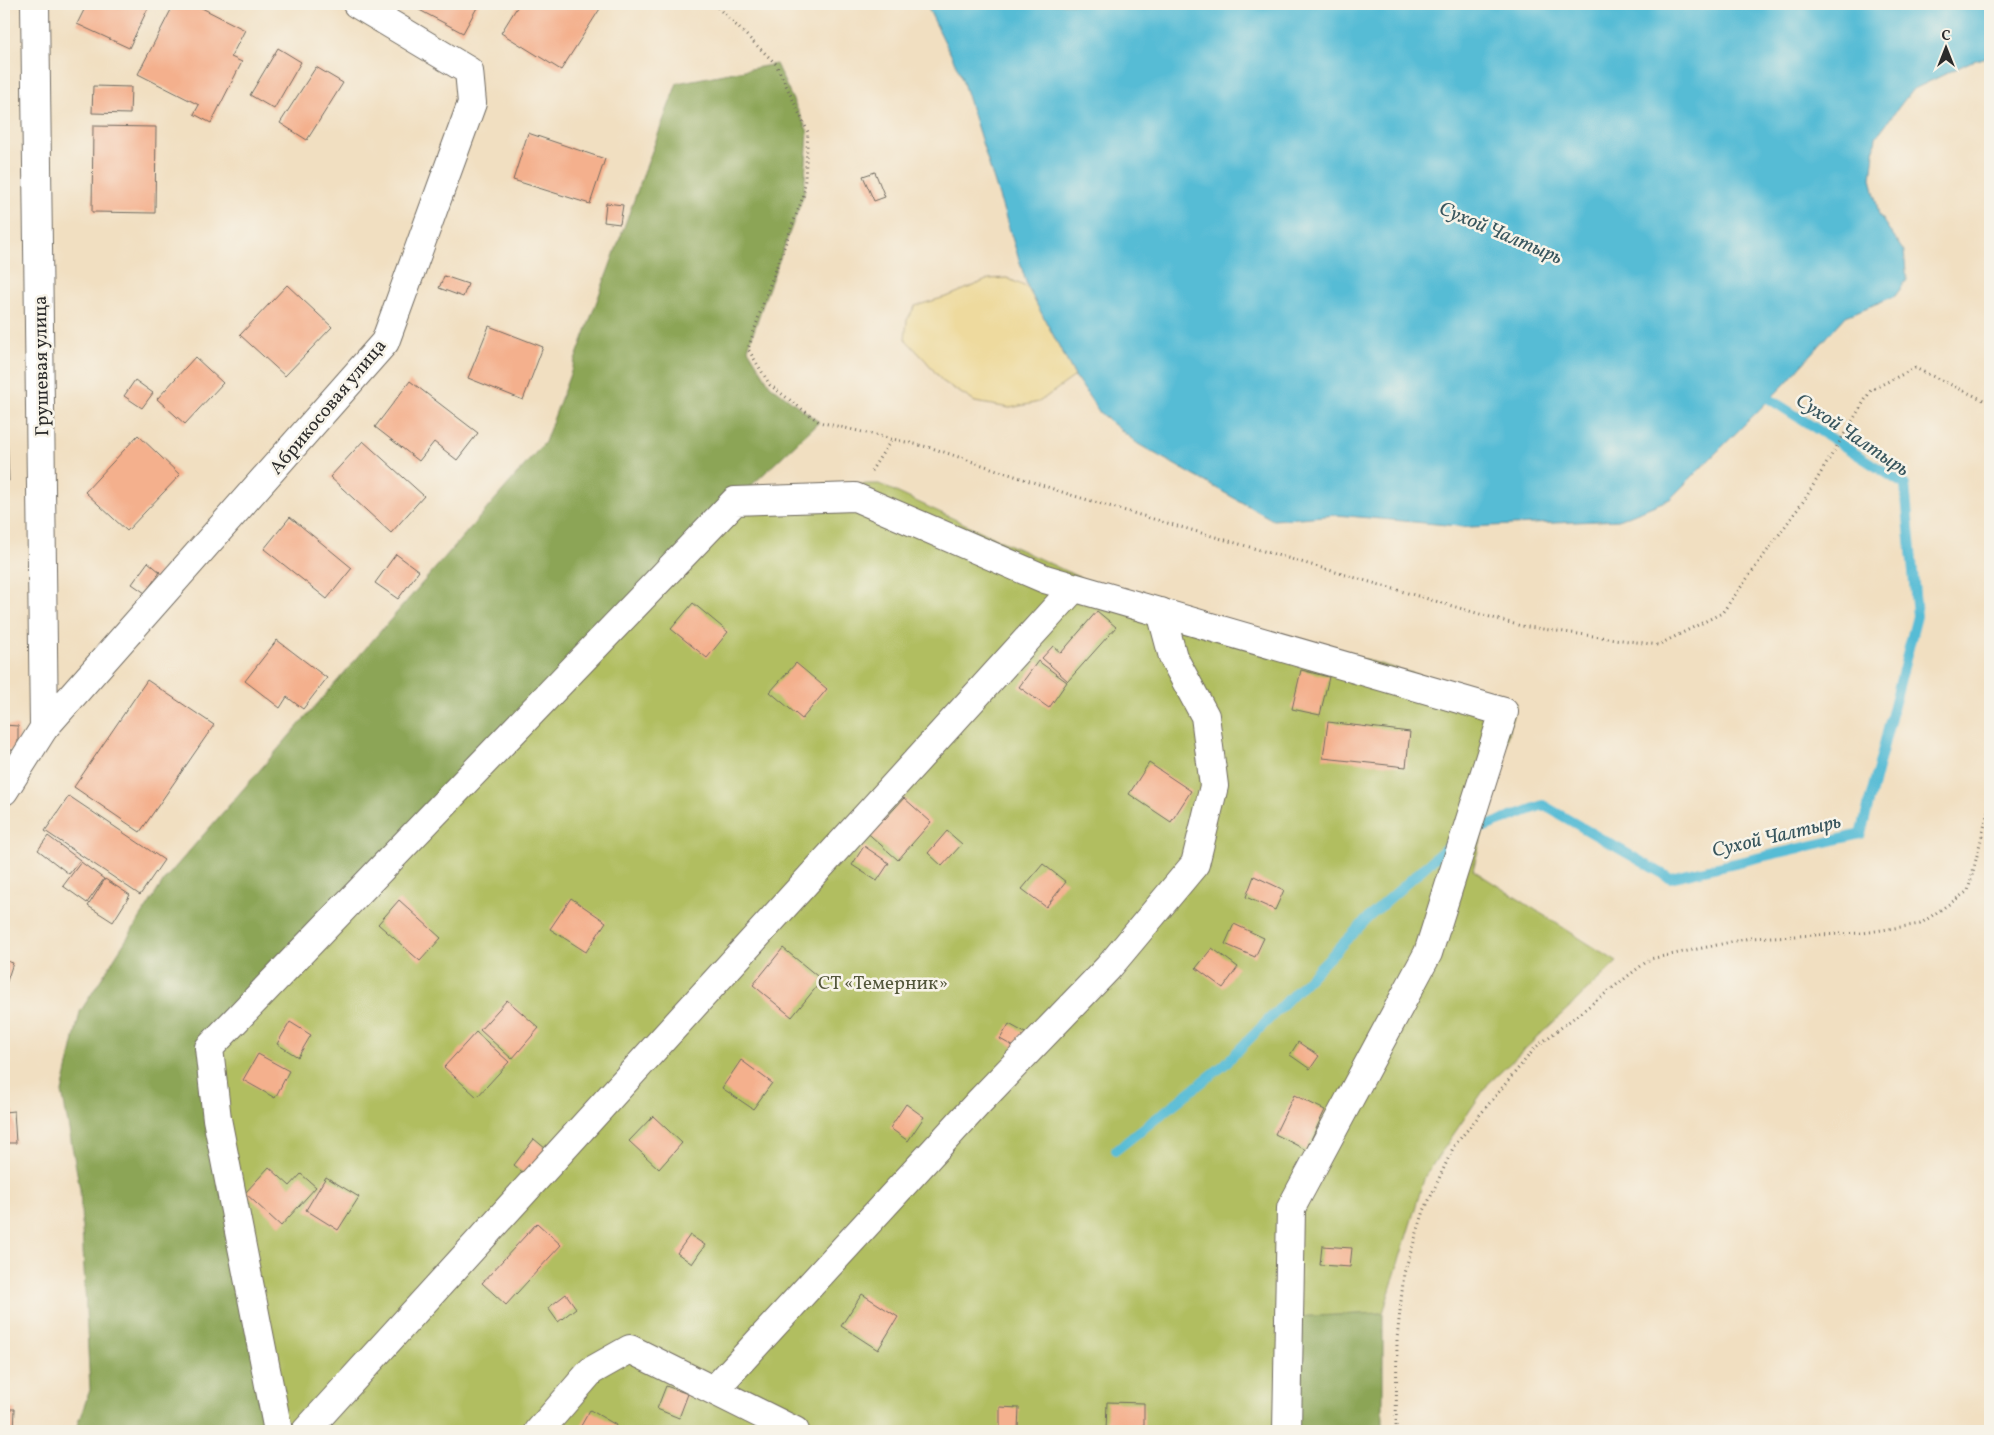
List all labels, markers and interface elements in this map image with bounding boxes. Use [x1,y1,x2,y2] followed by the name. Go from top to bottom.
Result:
[1922,22,1972,72] north arrow
[1941,27,1951,46] text: С
[1434,195,1566,272] water label: Сухой Чалтырь
[28,295,56,437] street label: Грушевая улица
[264,334,393,481] street label: Абрикосовая улица
[1789,387,1914,484] water label: Сухой Чалтырь
[1709,808,1844,865] water label: Сухой Чалтырь
[818,971,948,997] park label: СТ «Темерник»

